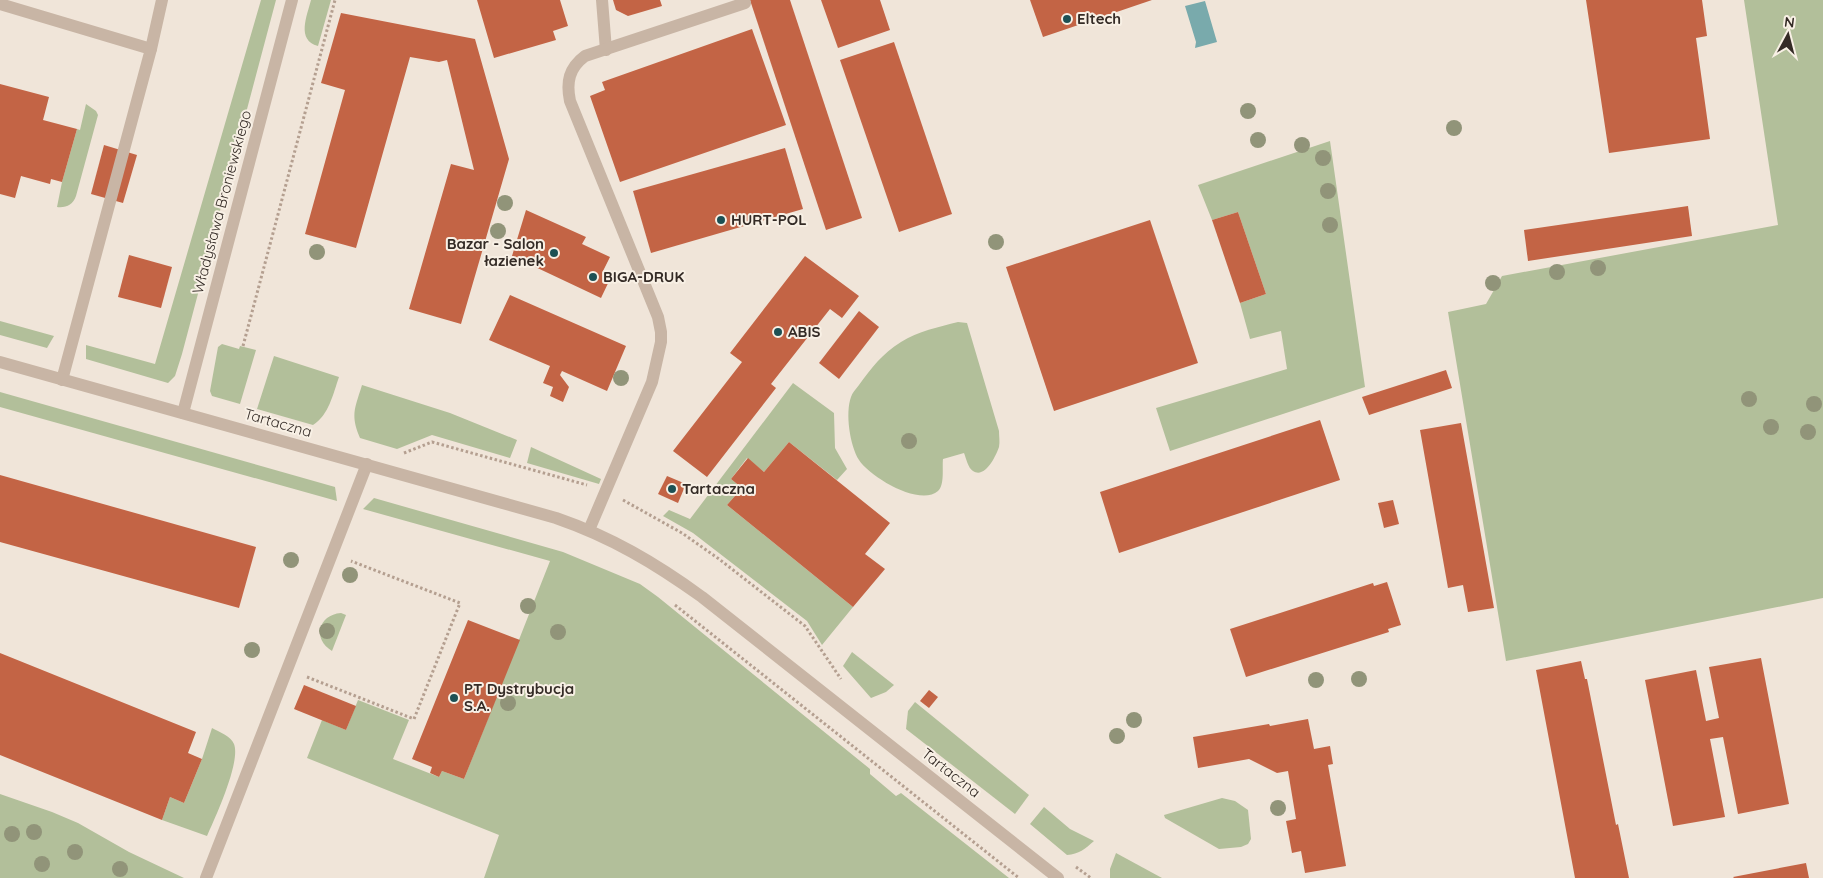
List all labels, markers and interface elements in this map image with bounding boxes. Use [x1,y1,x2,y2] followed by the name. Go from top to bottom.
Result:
[1077,9,1121,28] place label: Eltech
[1763,10,1813,60] north arrow
[1061,13,1073,25] marker: Eltech
[1783,13,1796,32] text: N
[188,108,255,296] street label: Władysława Broniewskiego
[731,210,807,229] place label: HURT-POL
[715,214,727,226] marker: HURT-POL
[447,234,544,270] place label: Bazar - Salon łazienek
[548,247,560,259] marker: Bazar - Salon łazienek
[603,267,684,286] place label: BIGA-DRUK
[587,271,599,283] marker: BIGA-DRUK
[788,322,821,341] place label: ABIS
[772,326,784,338] marker: ABIS
[242,404,314,441] street label: Tartaczna
[682,479,755,498] place label: Tartaczna
[666,483,678,495] marker: Tartaczna
[464,679,574,715] place label: PT Dystrybucja S.A.
[448,692,460,704] marker: PT Dystrybucja S.A.
[918,744,984,801] street label: Tartaczna

